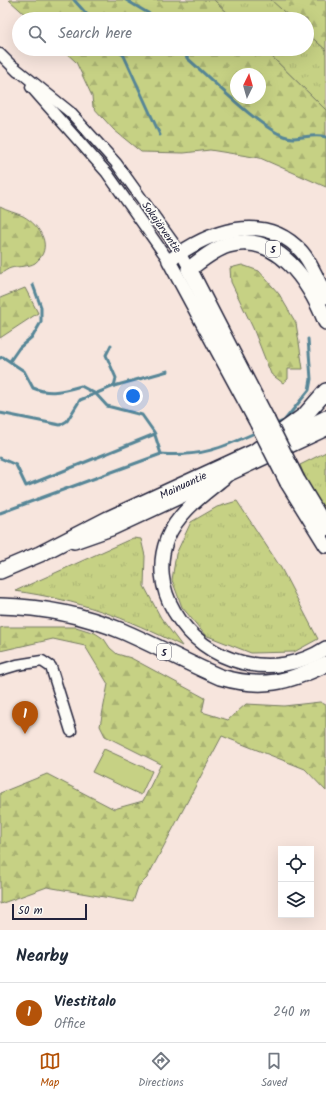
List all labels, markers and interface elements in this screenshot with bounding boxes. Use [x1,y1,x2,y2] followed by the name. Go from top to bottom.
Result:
[12,12,314,56] search box
[58,22,132,46] text: Search here
[26,23,48,45] icon: search
[230,68,266,104] north arrow
[137,198,186,257] street label: Sokajärventie
[266,241,280,257] road number: 5
[123,386,143,406] your location
[157,467,210,505] street label: Mainuantie
[157,644,171,660] road number: 5
[12,701,38,734] pin: 1
[278,846,314,918] map controls
[278,846,314,882] button: locate
[278,882,314,918] button: layers
[12,902,87,921] scale bar
[18,902,43,920] text: 50 m
[16,943,68,970] text: Nearby
[54,990,116,1014] text: Viestitalo
[27,1002,31,1023] text: 1
[273,1002,310,1023] text: 240 m
[54,1014,85,1035] text: Office
[39,1050,61,1092] tab: Map
[138,1050,184,1092] tab: Directions
[261,1050,287,1092] tab: Saved

